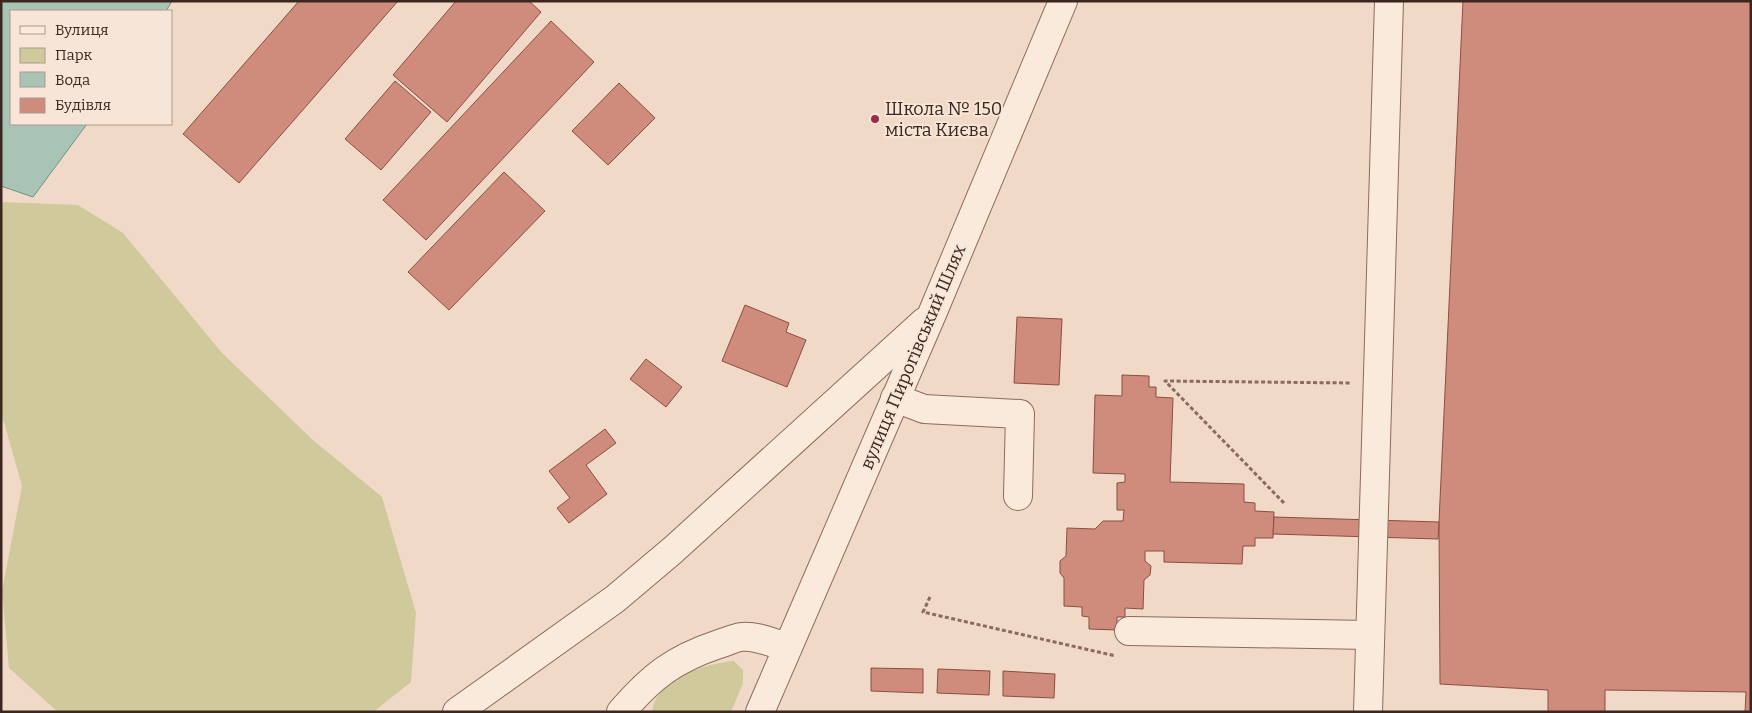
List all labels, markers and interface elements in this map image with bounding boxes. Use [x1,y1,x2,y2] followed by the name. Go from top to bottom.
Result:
[10,10,172,125] legend
[55,21,109,39] text: Вулиця
[55,46,93,64] text: Парк
[55,71,90,89] text: Вода
[55,96,111,114] text: Будівля
[885,98,1002,141] place label: Школа № 150 міста Києва
[869,113,881,125] marker: Школа № 150 міста Києва
[856,241,970,473] street label: вулиця Пирогівський Шлях

